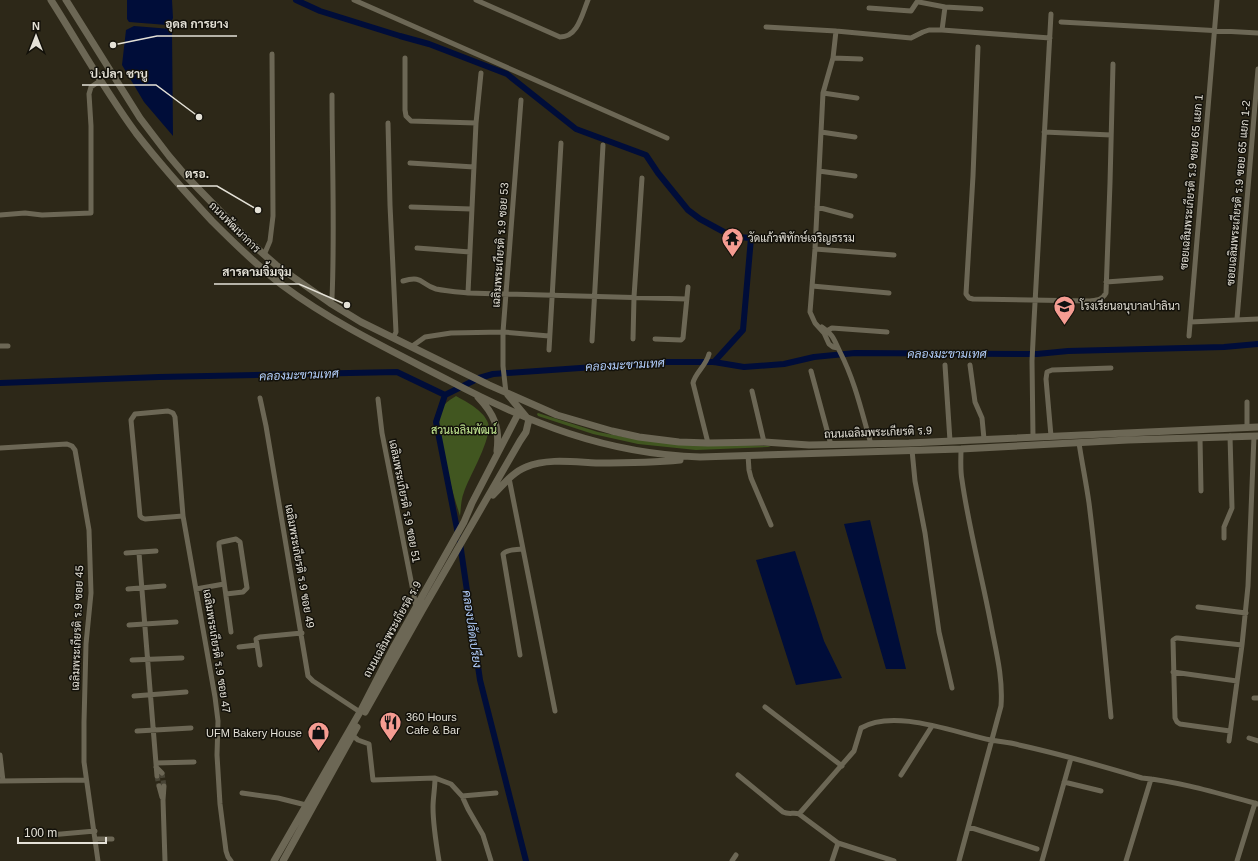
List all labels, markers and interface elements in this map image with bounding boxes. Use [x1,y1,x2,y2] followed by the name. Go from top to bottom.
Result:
[157,12,237,36] callout: อุดล การยาง
[16,16,56,56] north arrow
[165,17,229,32] text: อุดล การยาง
[32,20,40,32] text: N
[82,61,156,85] callout: ป.ปลา ชาบู
[90,67,148,82] text: ป.ปลา ชาบู
[1175,94,1205,270] street label: ซอยเฉลิมพระเกียรติ ร.9 ซอย 65 แยก 1
[1222,100,1252,286] street label: ซอยเฉลิมพระเกียรติ ร.9 ซอย 65 แยก 1-2
[177,162,217,186] callout: ตรอ.
[185,167,209,181] text: ตรอ.
[488,182,510,308] street label: เฉลิมพระเกียรติ ร.9 ซอย 53
[207,198,264,255] street label: ถนนพัฒนาการ
[720,225,746,258] temple icon: วัดแก้วพิทักษ์เจริญธรรม
[748,230,855,245] place label: วัดแก้วพิทักษ์เจริญธรรม
[214,260,299,284] callout: สารคามจิ้มจุ่ม
[222,261,292,280] text: สารคามจิ้มจุ่ม
[1051,293,1077,326] school or university icon: โรงเรียนอนุบาลปาลินา
[1079,298,1180,315] place label: โรงเรียนอนุบาลปาลินา
[907,347,988,361] water label: คลองมะขามเทศ
[585,356,666,374] water label: คลองมะขามเทศ
[259,367,340,383] water label: คลองมะขามเทศ
[431,422,497,436] park label: สวนเฉลิมพัฒน์
[824,422,932,440] street label: ถนนเฉลิมพระเกียรติ ร.9
[387,438,425,564] street label: เฉลิมพระเกียรติ ร.9 ซอย 51
[283,503,319,629] street label: เฉลิมพระเกียรติ ร.9 ซอย 49
[67,565,85,691] street label: เฉลิมพระเกียรติ ร.9 ซอย 45
[359,578,423,679] street label: ถนนเฉลิมพระเกียรติ ร.9
[201,588,235,714] street label: เฉลิมพระเกียรติ ร.9 ซอย 47
[460,589,485,669] water label: คลองปลัดเปรียง
[377,710,403,743] restaurant icon: 360 Hours Cafe & Bar
[406,711,460,736] place label: 360 Hours Cafe & Bar
[305,720,331,753] shop icon: UFM Bakery House
[206,727,302,739] place label: UFM Bakery House
[18,819,106,845] scale bar
[24,826,57,840] text: 100 m

